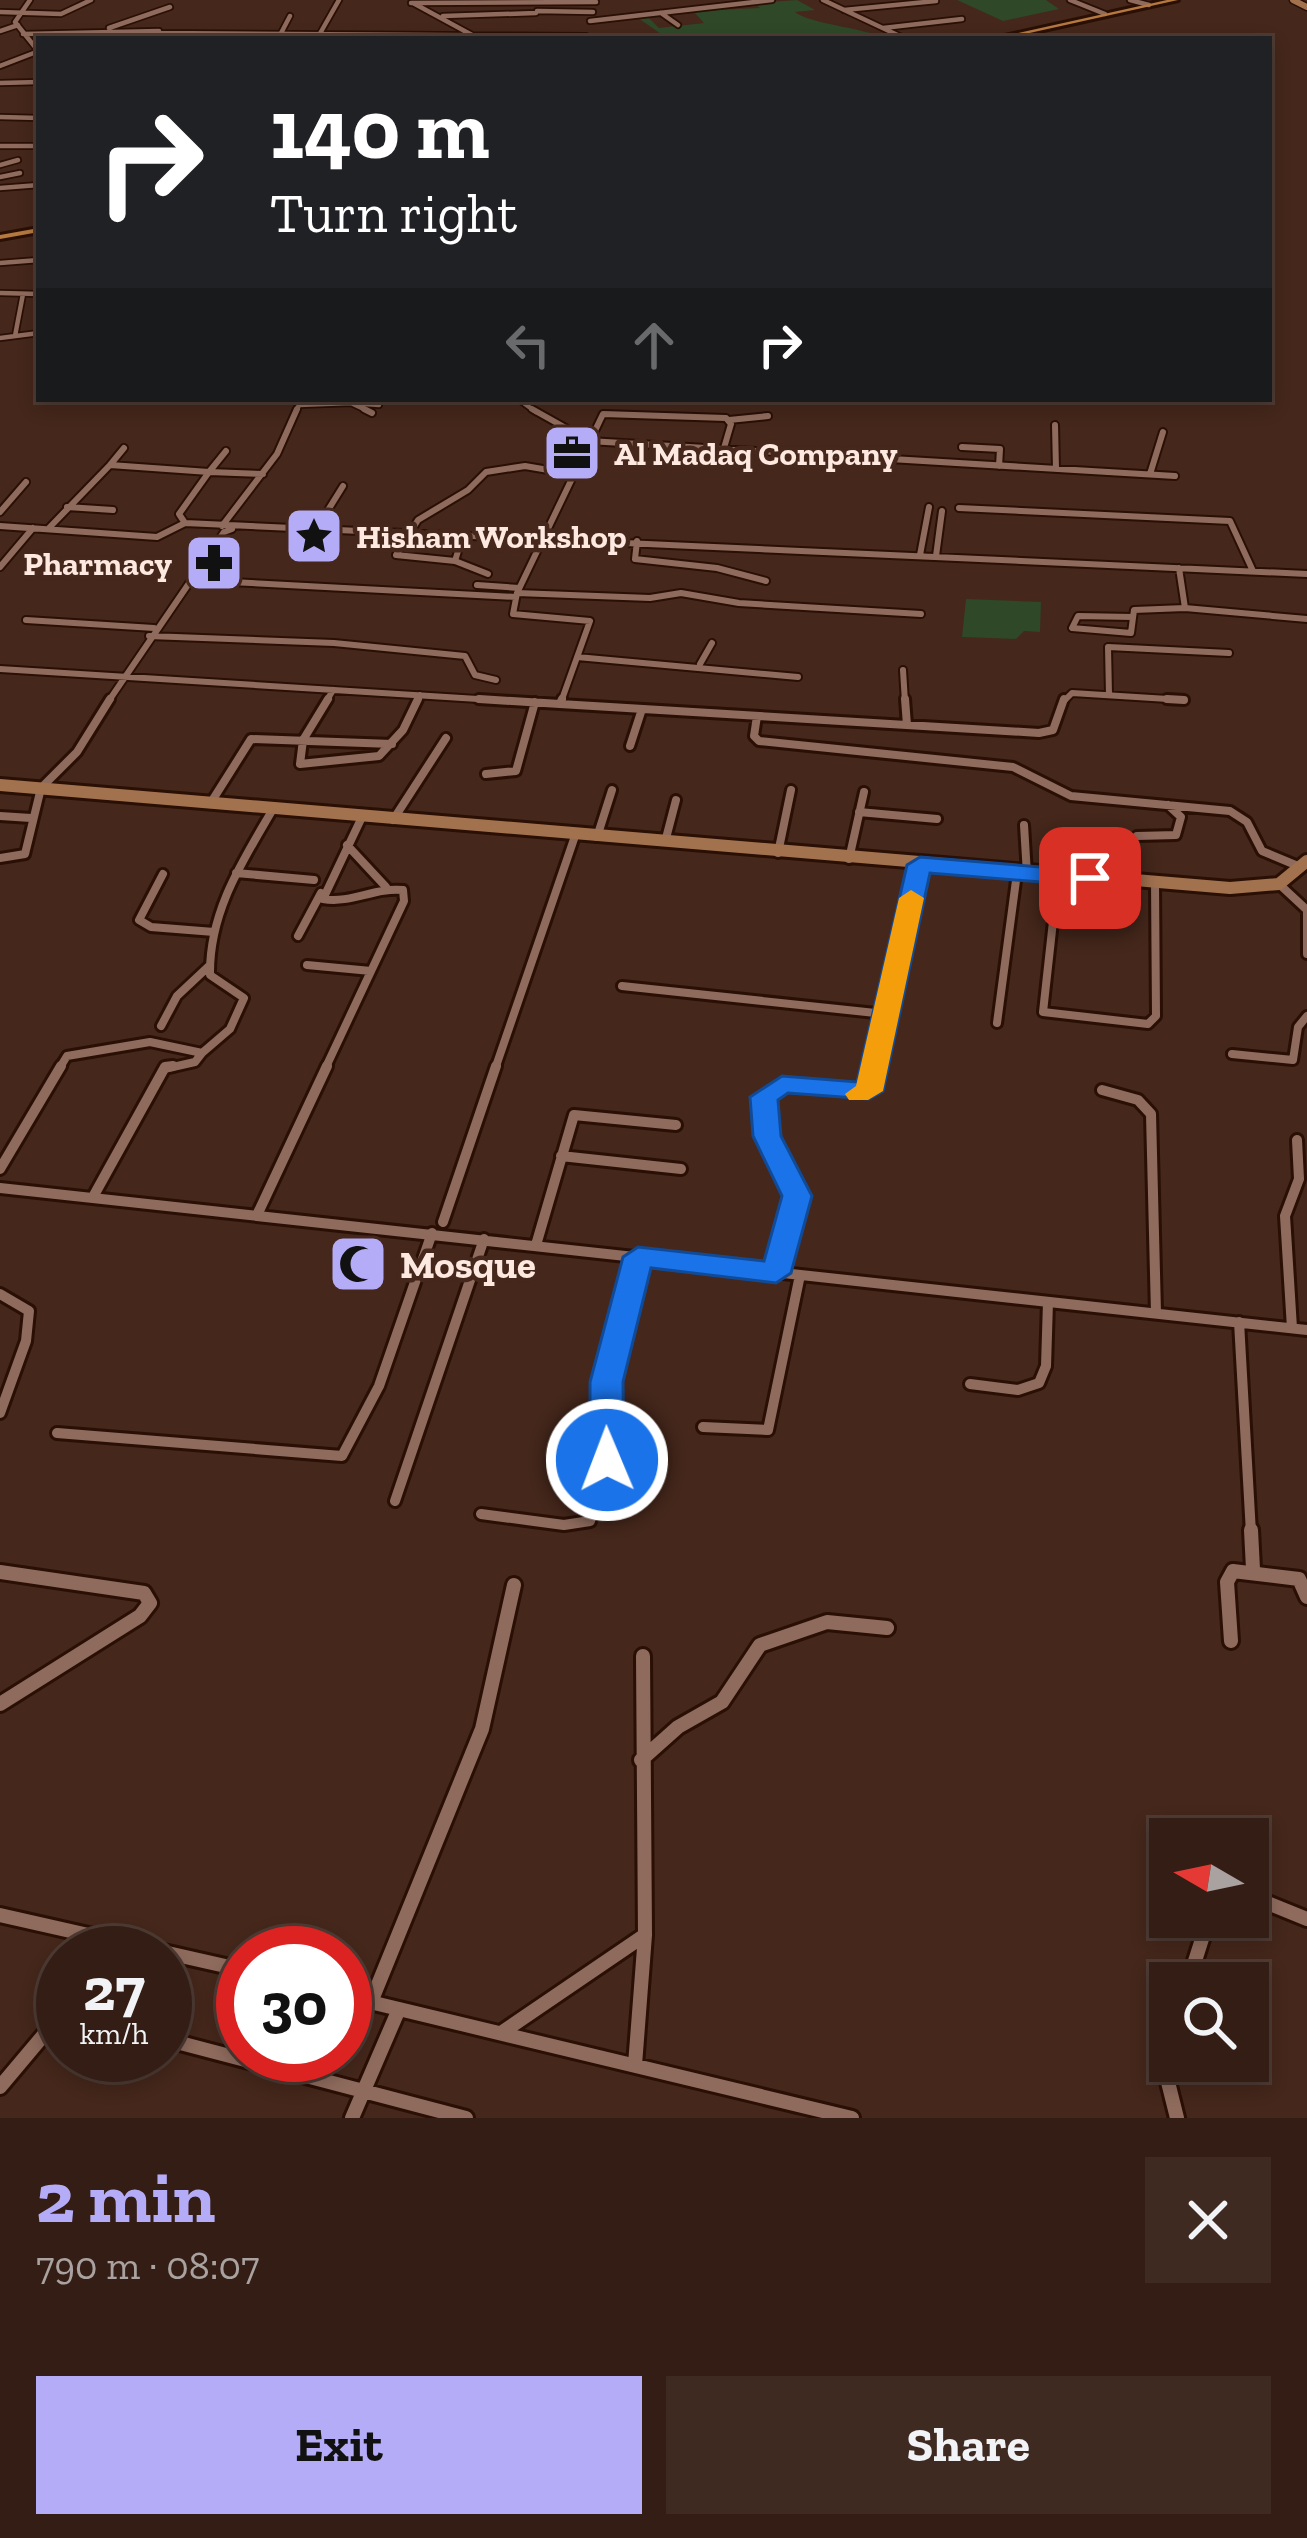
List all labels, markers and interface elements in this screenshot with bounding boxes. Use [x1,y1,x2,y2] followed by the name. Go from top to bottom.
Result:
[270,79,490,180] text: 140 m
[72,84,228,240] icon: right
[270,181,517,246] text: Turn right
[495,312,561,378] icon: left
[621,312,687,378] icon: ahead
[747,312,813,378] icon: right
[541,422,603,484] office icon: Al Madaq Company
[614,434,898,473] place label: Al Madaq Company
[283,505,345,567] place icon: Hisham Workshop
[356,517,627,556] place label: Hisham Workshop
[183,532,245,594] pharmacy icon: Pharmacy
[23,544,172,583] place label: Pharmacy
[1039,827,1141,929] pin
[1057,845,1123,911] icon: arrive
[327,1233,389,1295] mosque icon: Mosque
[400,1241,536,1288] place label: Mosque
[544,1397,670,1523] position arrow
[1149,1818,1269,1938] north arrow
[1149,1818,1269,2082] map controls
[216,1926,372,2082] speed limit sign: 30
[83,1953,145,2025] text: 27
[1149,1962,1269,2082] button: search
[80,2016,148,2052] text: km/h
[36,2154,215,2240] text: 2 min
[1145,2157,1271,2283] button: close
[36,2242,259,2289] text: 790 m · 08:07
[36,2376,642,2514] button: Exit
[666,2376,1271,2514] button: Share

